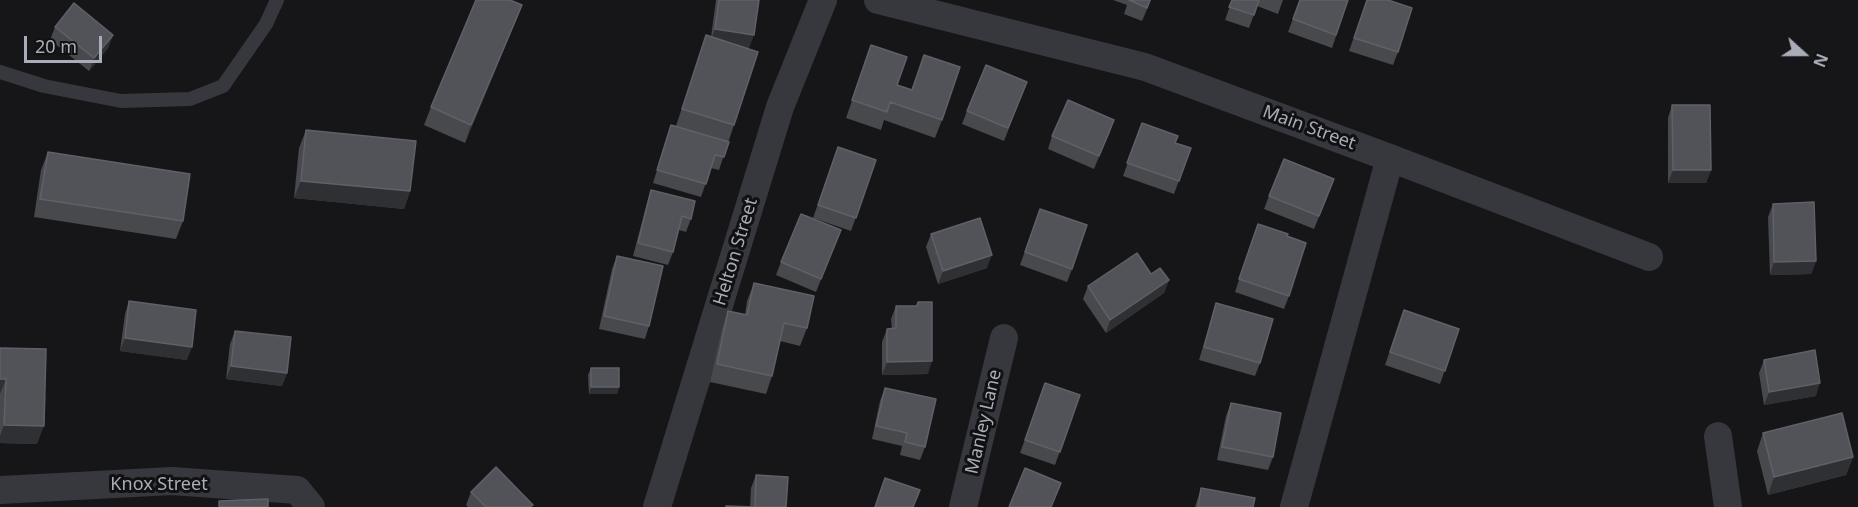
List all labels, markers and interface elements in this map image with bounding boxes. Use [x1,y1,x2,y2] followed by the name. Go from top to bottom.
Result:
[27,24,105,62] scale bar
[1774,24,1834,84] north arrow
[35,34,77,58] text: 20 m
[1808,50,1833,70] text: N
[1260,101,1358,155] street label: Main Street
[709,195,763,309] street label: Helton Street
[961,368,1007,476] street label: Manley Lane
[110,474,208,496] street label: Knox Street

